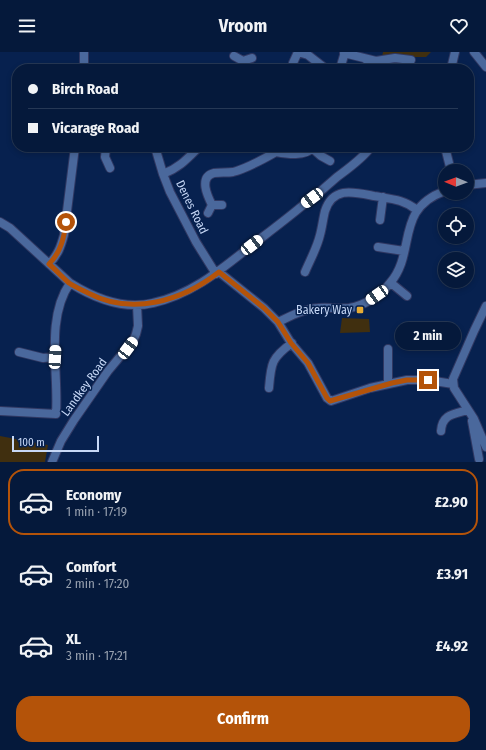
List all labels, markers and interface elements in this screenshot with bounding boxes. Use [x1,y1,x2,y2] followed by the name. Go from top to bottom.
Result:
[16,15,38,37] icon: menu
[219,15,267,37] text: Vroom
[448,15,470,37] icon: heart
[52,80,119,98] text: Birch Road
[52,119,140,137] text: Vicarage Road
[438,164,474,200] north arrow
[438,164,474,288] map controls
[173,178,211,236] street label: Denes Road
[299,186,325,210] car
[438,208,474,244] button: locate
[57,213,75,231] route start
[239,233,265,257] car
[438,252,474,288] button: layers
[364,283,390,307] car
[296,303,353,317] place label: Bakery Way
[355,305,365,315] marker: Bakery Way
[395,322,461,350] callout: 2 min
[414,328,442,343] text: 2 min
[116,335,140,361] car
[48,345,62,369] car
[58,355,110,419] street label: Landkey Road
[419,371,437,389] route end
[12,434,99,453] scale bar
[18,436,45,449] text: 100 m
[18,484,54,520] icon: car
[66,486,121,504] text: Economy
[435,493,468,511] text: £2.90
[66,504,127,519] text: 1 min · 17:19
[18,556,54,592] icon: car
[66,558,117,576] text: Comfort
[437,565,468,583] text: £3.91
[66,576,129,591] text: 2 min · 17:20
[18,628,54,664] icon: car
[66,630,81,648] text: XL
[436,637,468,655] text: £4.92
[66,648,128,663] text: 3 min · 17:21
[16,696,470,742] button: Confirm

